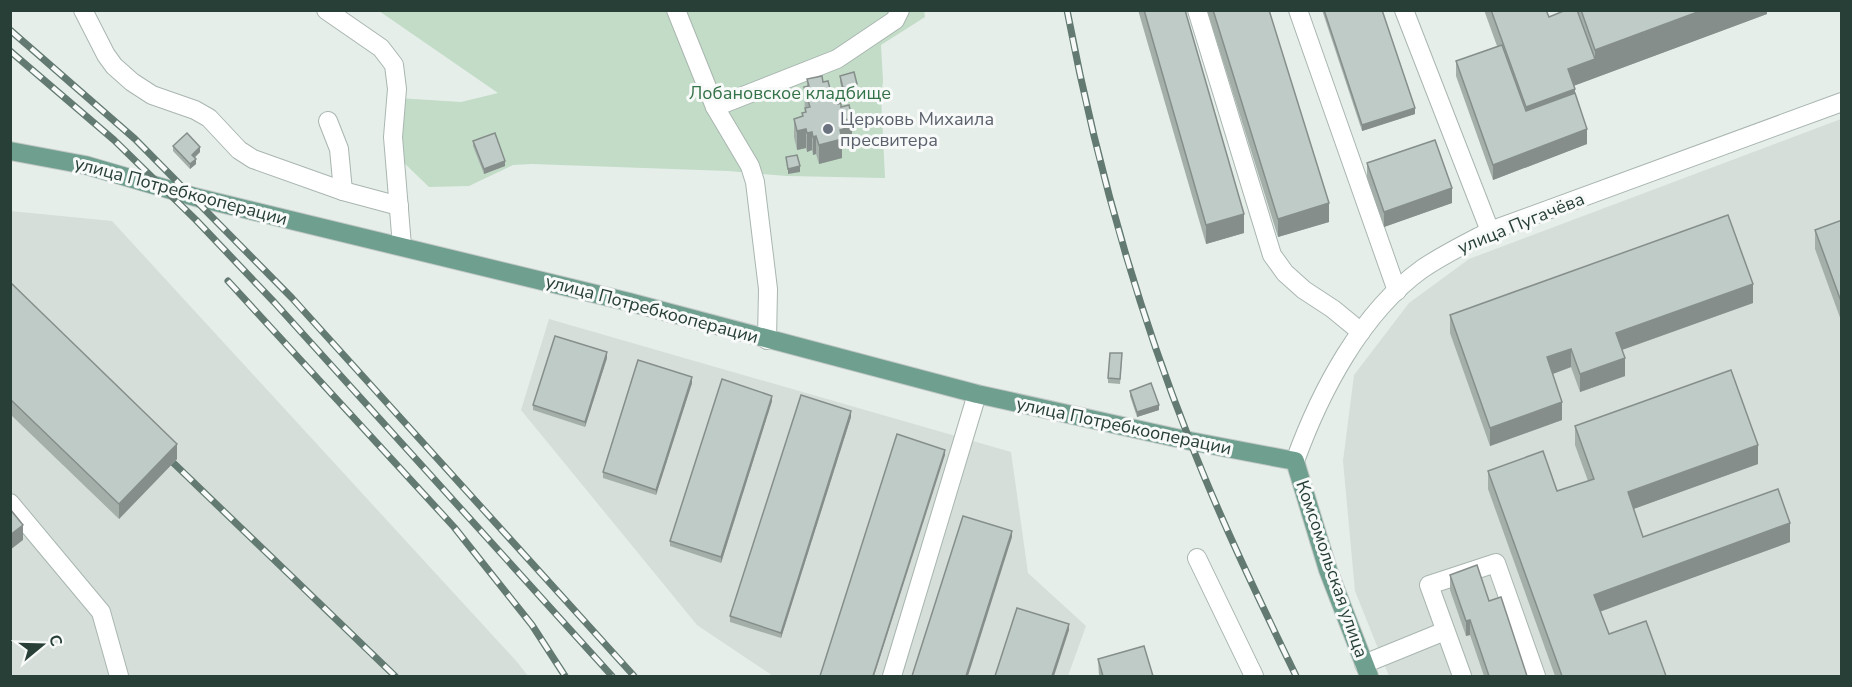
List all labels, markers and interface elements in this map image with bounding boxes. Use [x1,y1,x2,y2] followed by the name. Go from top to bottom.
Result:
[689,81,891,105] park label: Лобановское кладбище
[840,107,994,152] place label: Церковь Михаила пресвитера
[821,122,835,136] marker: Церковь Михаила пресвитера
[72,151,290,231] street label: улица Потребкооперации
[1454,187,1588,259] street label: улица Пугачёва
[543,269,761,349] street label: улица Потребкооперации
[1014,391,1234,461] street label: улица Потребкооперации
[1290,477,1374,661] street label: Комсомольская улица
[12,615,72,675] north arrow
[43,632,67,649] text: С

